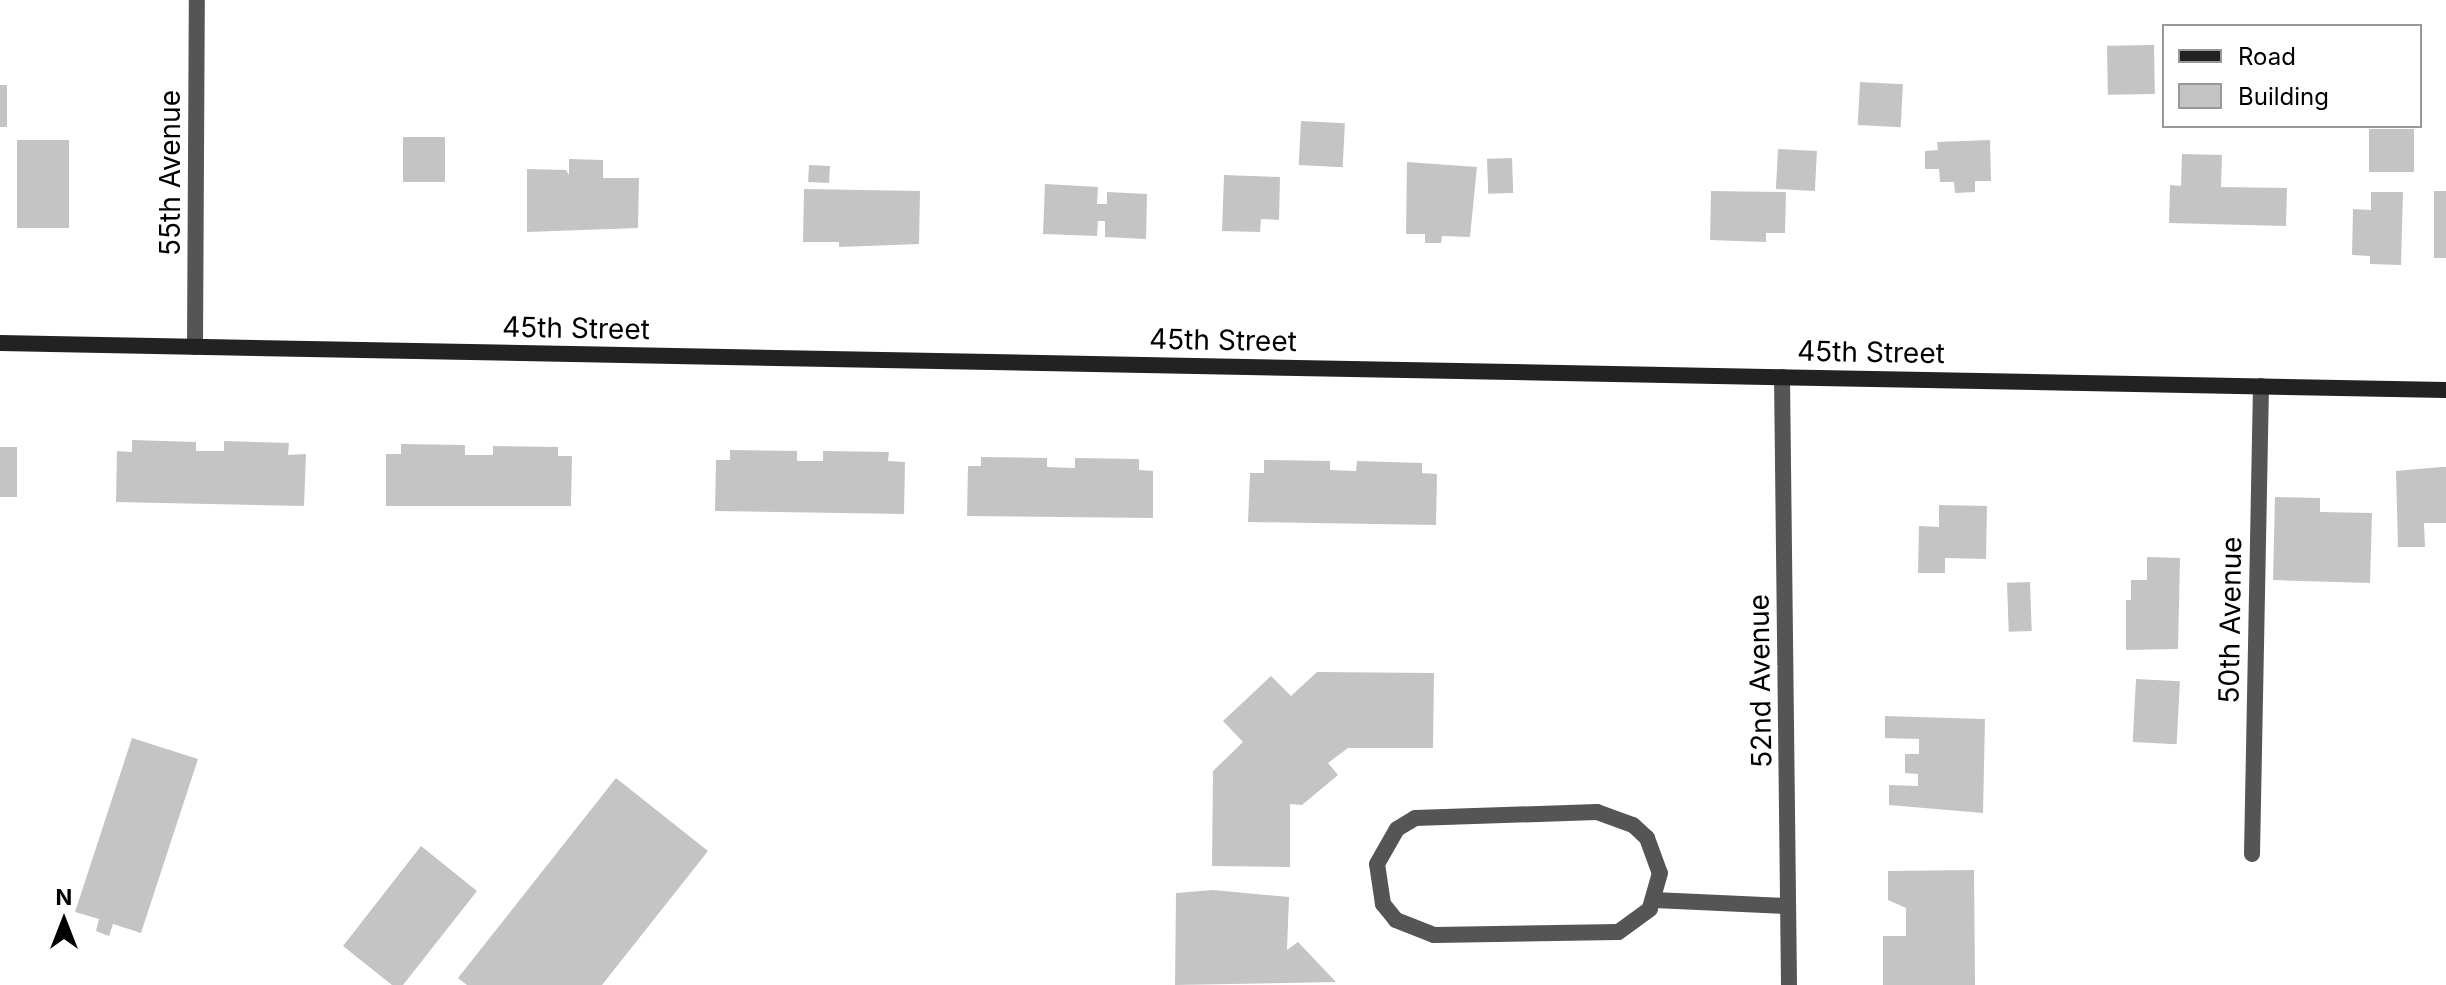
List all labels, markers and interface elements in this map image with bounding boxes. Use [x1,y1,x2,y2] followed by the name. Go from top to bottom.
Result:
[2162,24,2422,128] legend
[2238,42,2296,71] text: Road
[2238,82,2329,111] text: Building
[153,90,187,256] street label: 55th Avenue
[502,310,650,346] street label: 45th Street
[1149,322,1297,358] street label: 45th Street
[1797,334,1945,370] street label: 45th Street
[2212,536,2248,704] street label: 50th Avenue
[1742,594,1778,768] street label: 52nd Avenue
[24,881,104,961] north arrow
[56,884,72,910] text: N

